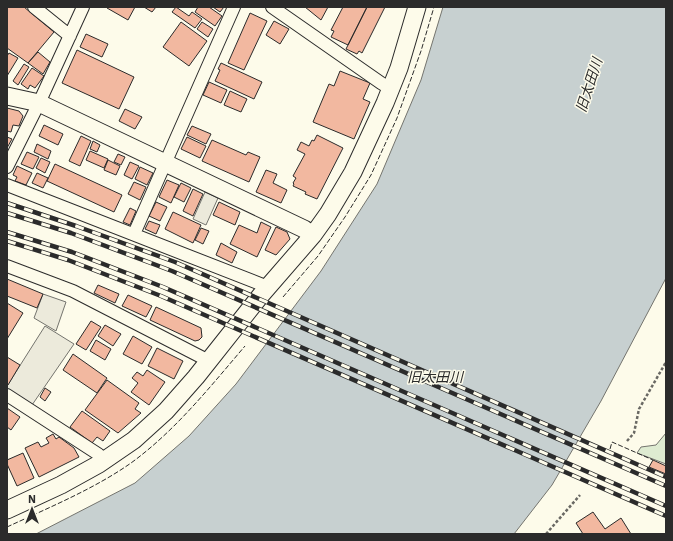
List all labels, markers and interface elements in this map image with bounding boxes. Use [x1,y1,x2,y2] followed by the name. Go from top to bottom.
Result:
[572,54,607,114] water label: 旧太田川
[407,368,465,386] water label: 旧太田川
[12,489,52,529] north arrow
[28,492,36,506] text: N

